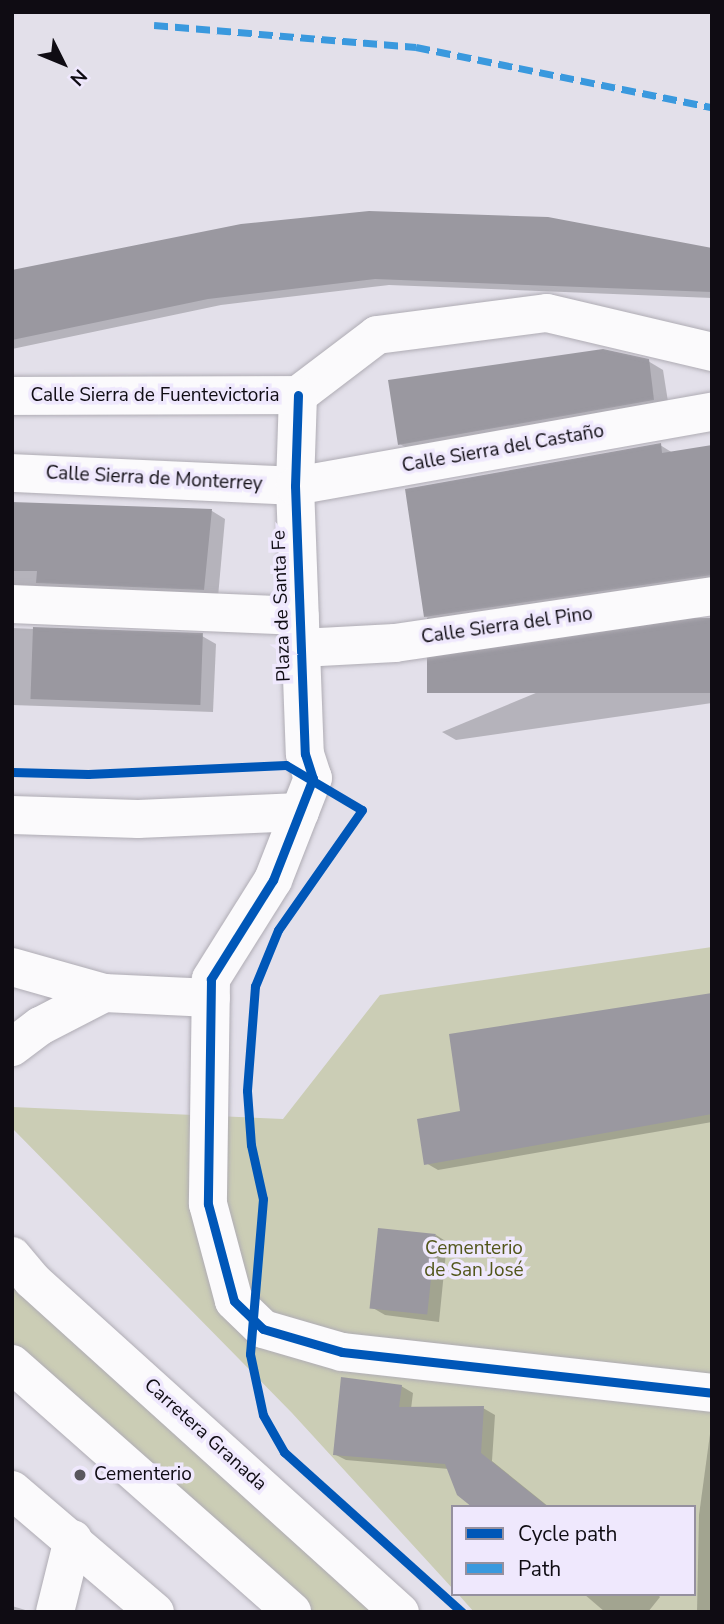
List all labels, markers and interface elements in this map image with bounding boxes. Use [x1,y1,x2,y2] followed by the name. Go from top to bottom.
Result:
[28,28,98,98] north arrow
[64,63,93,91] text: N
[30,385,280,407] street label: Calle Sierra de Fuentevictoria
[400,420,606,478] street label: Calle Sierra del Castaño
[45,462,263,496] street label: Calle Sierra de Monterrey
[268,530,296,682] street label: Plaza de Santa Fe
[420,603,594,649] street label: Calle Sierra del Pino
[424,1238,524,1282] park label: Cementerio de San José
[139,1374,271,1496] street label: Carretera Granada
[94,1464,192,1486] place label: Cementerio
[72,1467,88,1483] marker: Cementerio
[451,1505,696,1596] legend
[518,1520,617,1548] text: Cycle path
[518,1555,561,1583] text: Path

